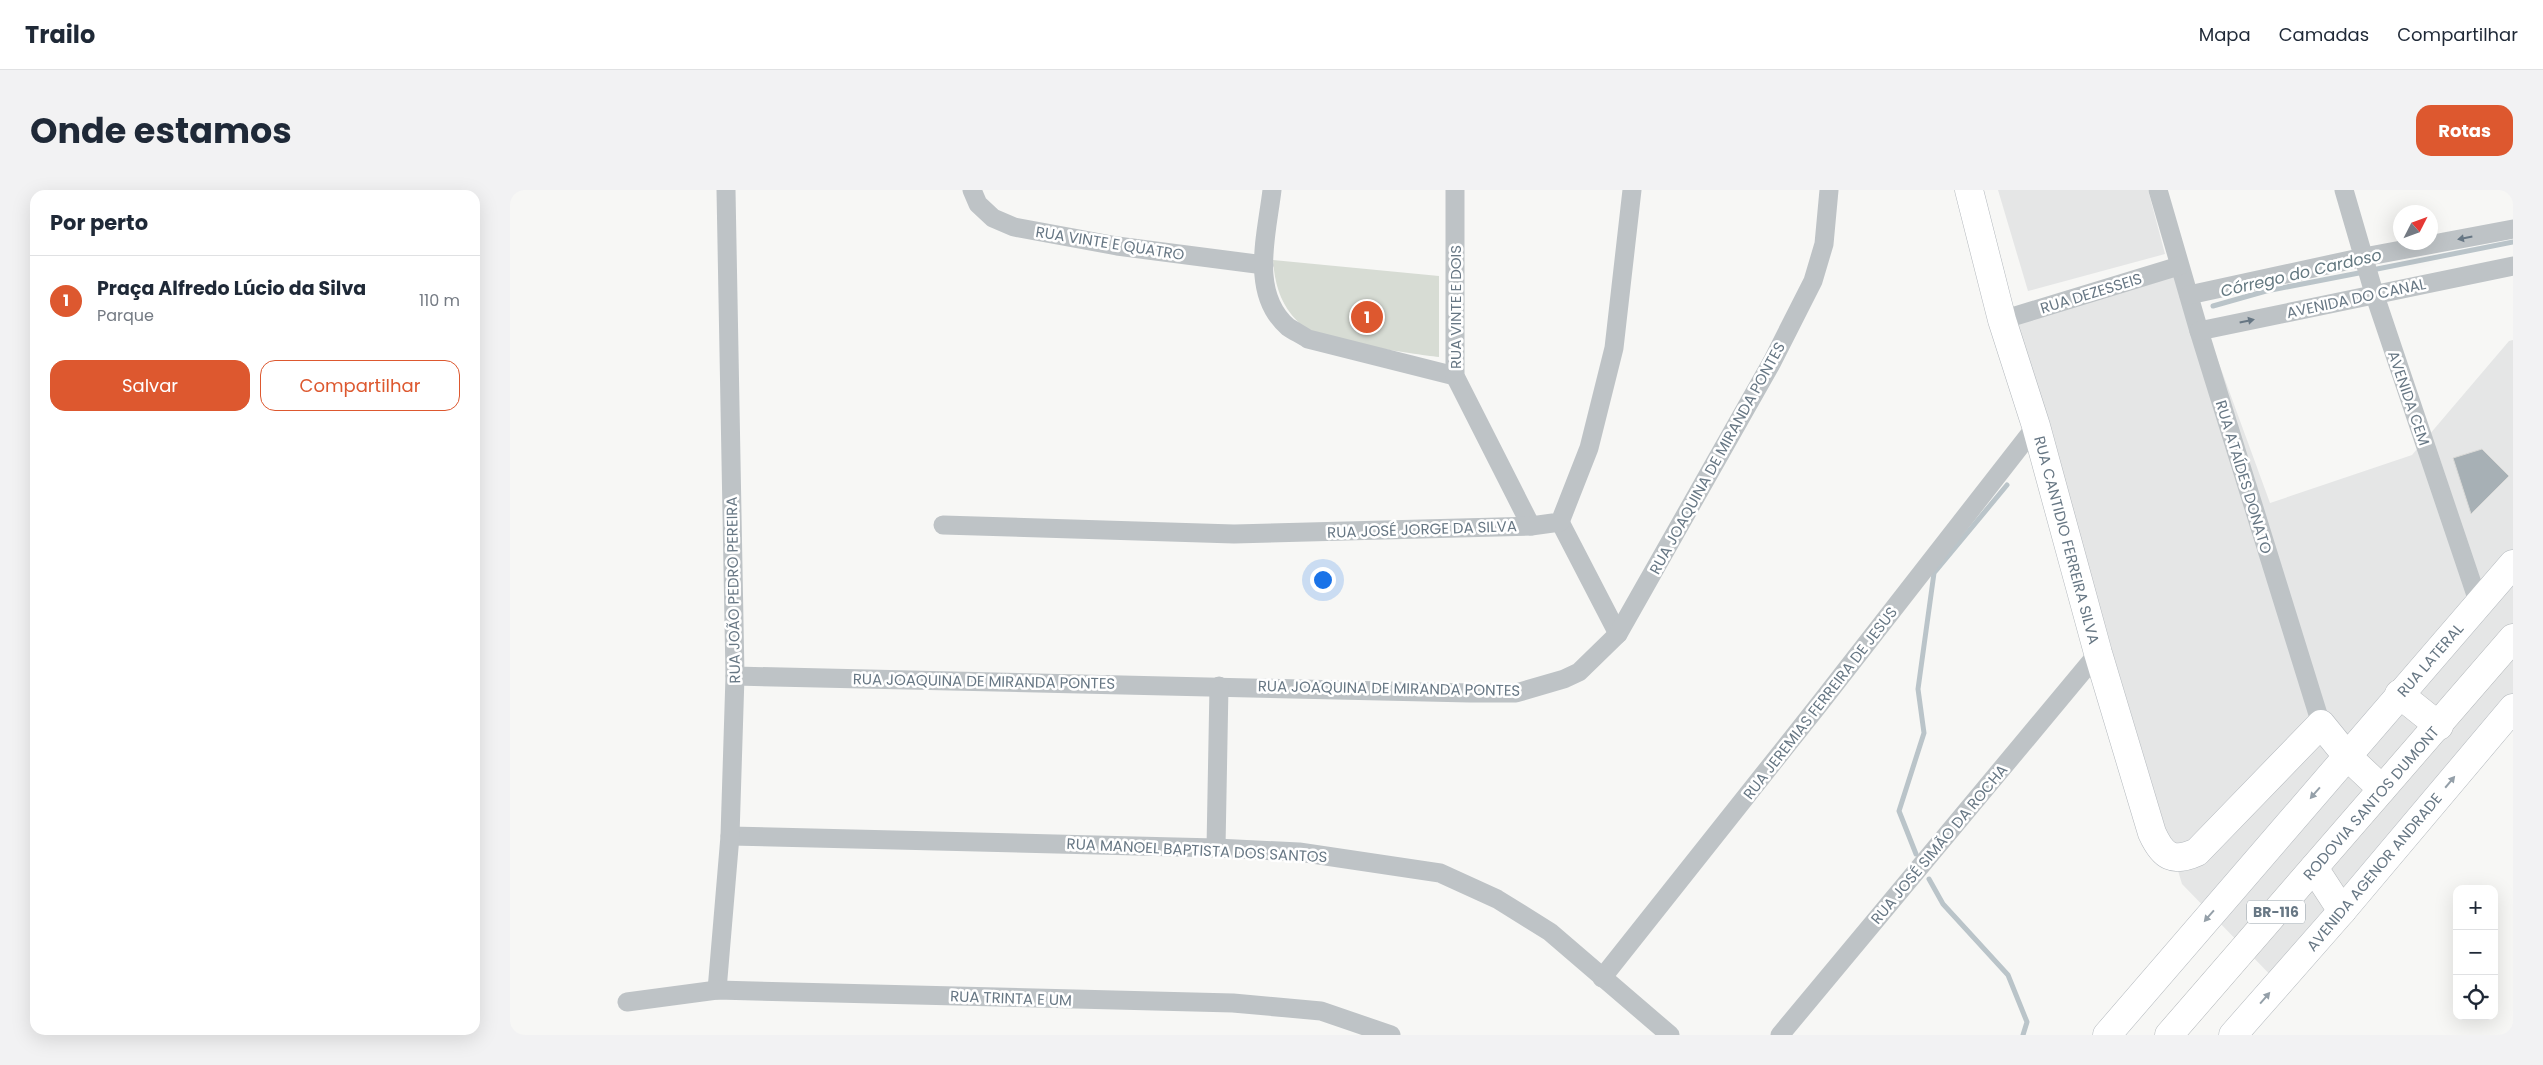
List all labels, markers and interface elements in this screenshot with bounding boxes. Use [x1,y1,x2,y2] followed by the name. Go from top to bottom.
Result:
[25,18,95,51] text: Trailo
[2199,22,2251,47] text: Mapa
[2279,22,2369,47] text: Camadas
[2397,22,2518,47] text: Compartilhar
[2416,105,2513,156] button: Rotas
[30,106,292,155] text: Onde estamos
[2393,205,2438,250] north arrow
[50,208,148,237] text: Por perto
[1034,221,1186,265] street label: RUA VINTE E QUATRO
[2457,234,2473,242] one-way arrow
[2218,243,2384,303] water label: Córrego do Cardoso
[1445,245,1466,369] street label: RUA VINTE E DOIS
[2038,268,2144,318] street label: RUA DEZESSEIS
[2284,273,2428,323] street label: AVENIDA DO CANAL
[97,275,366,302] text: Praça Alfredo Lúcio da Silva
[63,289,69,312] text: 1
[419,289,460,312] text: 110 m
[1351,298,1383,336] pin: 1
[97,304,154,327] text: Parque
[2239,317,2254,325] one-way arrow
[1644,338,1790,578] street label: RUA JOAQUINA DE MIRANDA PONTES
[2383,348,2435,448] street label: AVENIDA CEM
[50,360,250,411] button: Salvar
[260,360,460,411] button: Compartilhar
[2211,398,2277,557] street label: RUA ATAÍDES DONATO
[2029,434,2105,646] street label: RUA CANTIDIO FERREIRA SILVA
[721,496,745,684] street label: RUA JOÃO PEDRO PEREIRA
[1327,515,1517,543] street label: RUA JOSÉ JORGE DA SILVA
[1310,567,1336,593] your location
[1738,602,1902,804] street label: RUA JEREMIAS FERREIRA DE JESUS
[2392,618,2468,701] street label: RUA LATERAL
[853,668,1115,694] street label: RUA JOAQUINA DE MIRANDA PONTES
[1258,675,1520,701] street label: RUA JOAQUINA DE MIRANDA PONTES
[2298,722,2444,884] street label: RODOVIA SANTOS DUMONT
[1866,760,2012,928] street label: RUA JOSÉ SIMÃO DA ROCHA
[2445,776,2456,789] one-way arrow
[2310,787,2321,799] one-way arrow
[2301,788,2447,956] street label: AVENIDA AGENOR ANDRADE
[1066,833,1328,867] street label: RUA MANOEL BAPTISTA DOS SANTOS
[2453,885,2498,1020] map controls
[2453,885,2498,930] button: +
[2247,900,2305,924] road number: BR-116
[2204,910,2215,922] one-way arrow
[2453,930,2498,975] button: −
[2453,975,2498,1020] button: locate
[950,985,1072,1011] street label: RUA TRINTA E UM
[2259,993,2271,1005] one-way arrow

